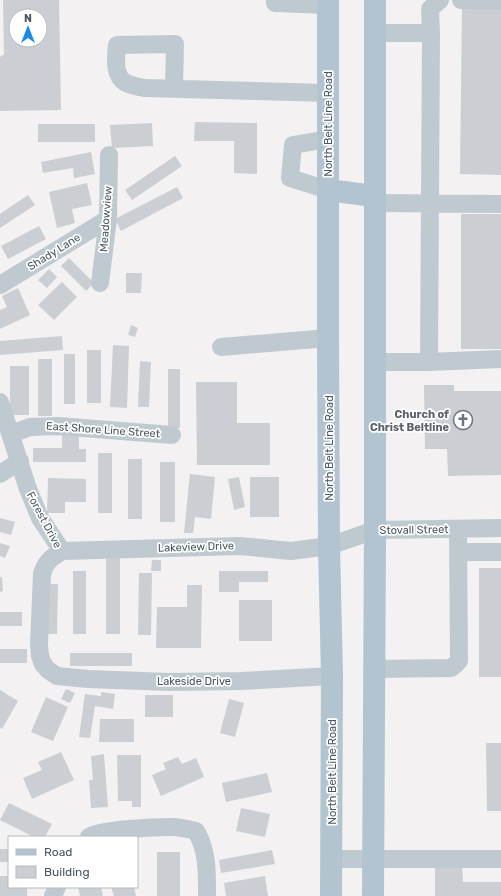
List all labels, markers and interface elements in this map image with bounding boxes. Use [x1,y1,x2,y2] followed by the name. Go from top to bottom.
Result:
[8,8,48,48] north arrow
[24,12,32,25] text: N
[322,71,335,177] street label: North Belt Line Road
[97,185,115,252] street label: Meadowview
[25,231,83,273] street label: Shady Lane
[323,395,336,501] street label: North Belt Line Road
[370,408,449,434] place label: Church of Christ Beltline
[452,409,474,431] church icon: Church of Christ Beltline
[46,420,161,441] street label: East Shore Line Street
[24,490,64,550] street label: Forest Drive
[379,523,449,537] street label: Stovall Street
[158,539,234,555] street label: Lakeview Drive
[157,675,231,688] street label: Lakeside Drive
[326,719,339,825] street label: North Belt Line Road
[8,836,138,888] legend
[44,845,72,859] text: Road
[44,865,90,879] text: Building

